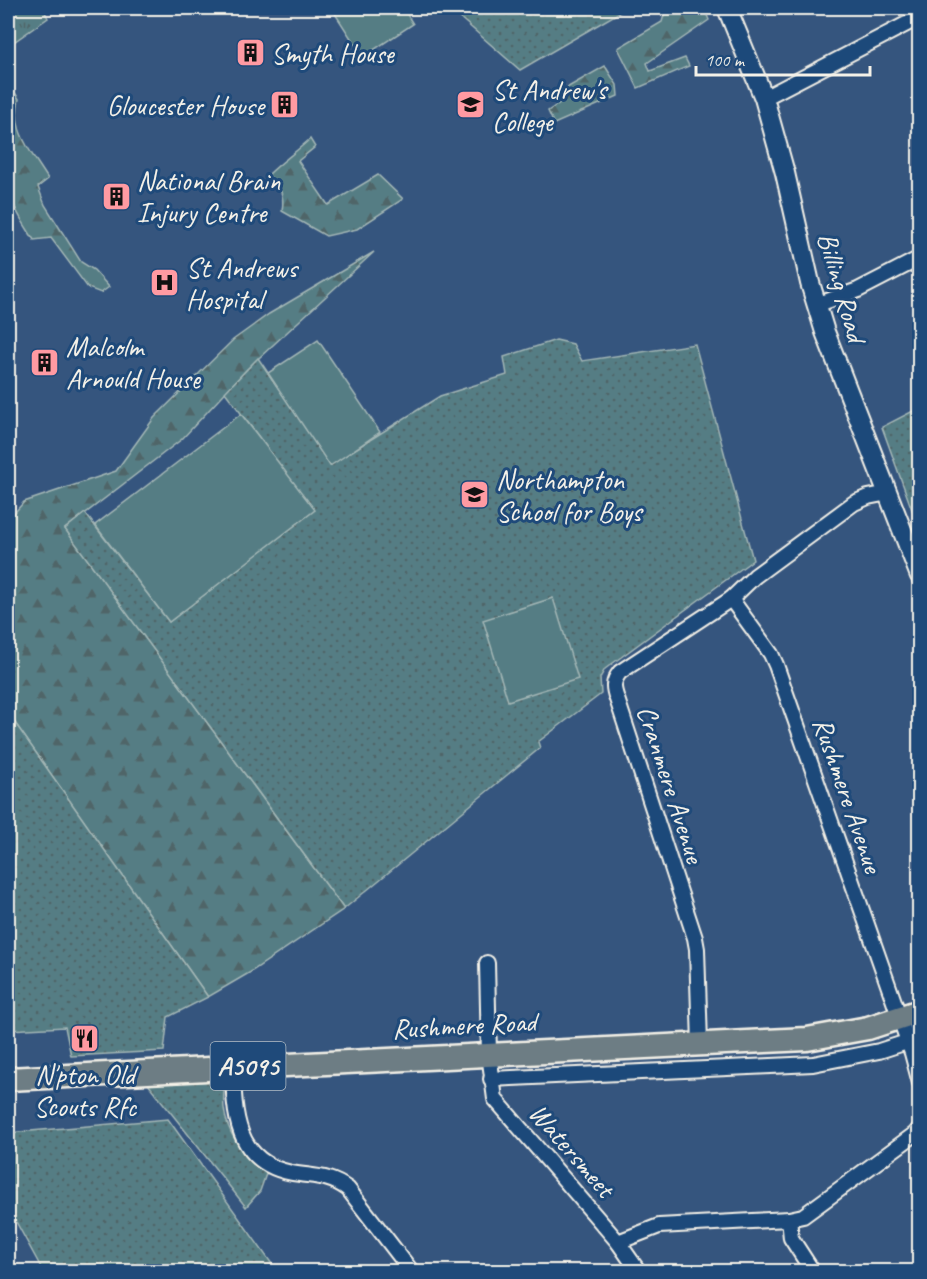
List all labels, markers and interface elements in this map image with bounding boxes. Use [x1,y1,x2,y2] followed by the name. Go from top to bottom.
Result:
[271,36,395,71] place label: Smyth House
[234,37,266,69] building icon: Smyth House
[696,39,870,77] scale bar
[705,49,746,71] text: 100 m
[492,72,609,139] place label: St Andrew's College
[107,88,266,123] place label: Gloucester House
[269,89,301,121] building icon: Gloucester House
[455,89,487,121] school or university icon: St Andrew's College
[137,163,281,230] place label: National Brain Injury Centre
[100,180,132,212] building icon: National Brain Injury Centre
[810,228,875,349] street label: Billing Road
[186,250,300,317] place label: St Andrews Hospital
[149,267,181,299] hospital icon: St Andrews Hospital
[66,329,202,396] place label: Malcolm Arnould House
[29,346,61,378] building icon: Malcolm Arnould House
[496,462,644,529] place label: Northampton School for Boys
[459,479,491,511] school or university icon: Northampton School for Boys
[629,701,713,869] street label: Cranmere Avenue
[805,713,892,879] street label: Rushmere Avenue
[391,1004,541,1046] street label: Rushmere Road
[69,1022,101,1054] restaurant icon: N'pton Old Scouts Rfc
[210,1042,286,1090] road number: A5095
[34,1057,139,1124] place label: N'pton Old Scouts Rfc
[522,1096,624,1206] street label: Watersmeet

